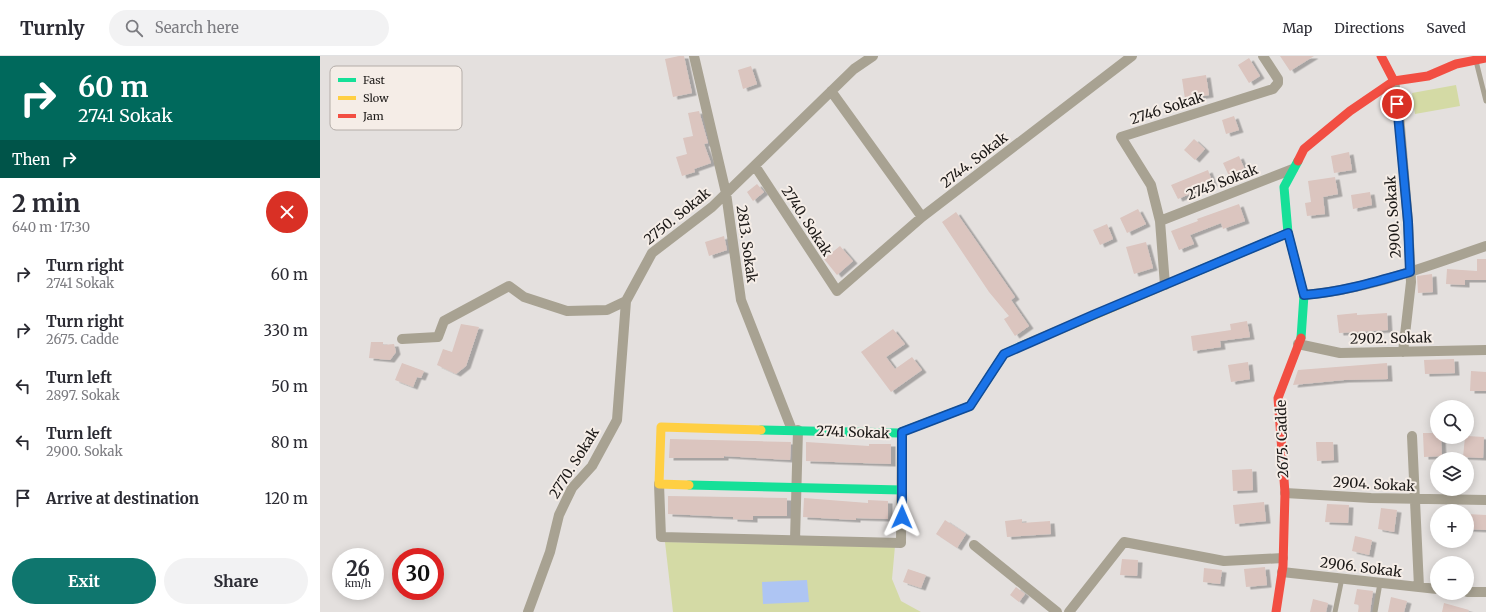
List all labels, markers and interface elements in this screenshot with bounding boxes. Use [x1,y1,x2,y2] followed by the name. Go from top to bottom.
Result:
[109,10,389,46] search box
[20,16,85,40] text: Turnly
[123,17,145,39] icon: search
[155,18,239,37] text: Search here
[1282,19,1312,37] text: Map
[1334,19,1404,37] text: Directions
[1426,19,1466,37] text: Saved
[330,66,462,130] legend
[78,69,148,105] text: 60 m
[12,72,64,124] icon: right
[363,73,386,87] text: Fast
[1380,87,1414,121] pin
[1128,88,1206,128] street label: 2746 Sokak
[363,91,389,105] text: Slow
[1386,93,1408,115] icon: arrive
[78,104,173,127] text: 2741 Sokak
[362,109,384,123] text: Jam
[937,128,1011,192] street label: 2744. Sokak
[58,148,80,170] icon: right
[12,150,50,169] text: Then
[1184,160,1260,204] street label: 2745 Sokak
[1381,175,1405,259] street label: 2900. Sokak
[778,183,836,260] street label: 2740. Sokak
[640,184,714,248] street label: 2750. Sokak
[12,188,80,219] text: 2 min
[266,191,308,233] button: close
[733,204,761,284] street label: 2813. Sokak
[12,219,90,236] text: 640 m · 17:30
[46,256,124,275] text: Turn right
[12,263,34,285] icon: right
[271,265,308,284] text: 60 m
[46,275,114,292] text: 2741 Sokak
[46,312,124,331] text: Turn right
[12,319,34,341] icon: right
[264,321,308,340] text: 330 m
[1350,328,1432,348] street label: 2902. Sokak
[46,331,119,348] text: 2675. Cadde
[46,368,112,387] text: Turn left
[12,375,34,397] icon: left
[271,377,308,396] text: 50 m
[46,387,120,404] text: 2897. Sokak
[1272,399,1292,479] street label: 2675. Cadde
[1430,400,1474,600] map controls
[1430,400,1474,444] button: search
[816,422,890,442] street label: 2741 Sokak
[46,424,112,443] text: Turn left
[545,424,603,502] street label: 2770. Sokak
[12,431,34,453] icon: left
[271,433,308,452] text: 80 m
[46,443,123,460] text: 2900. Sokak
[1430,452,1474,496] button: layers
[1332,473,1416,495] street label: 2904. Sokak
[12,487,34,509] icon: arrive
[46,489,199,508] text: Arrive at destination
[265,489,308,508] text: 120 m
[881,496,923,538] position arrow
[1430,504,1474,548] button: +
[392,548,444,600] speed limit sign: 30
[1319,553,1403,581] street label: 2906. Sokak
[346,556,370,581] text: 26
[1430,556,1474,600] button: −
[12,558,156,604] button: Exit
[164,558,308,604] button: Share
[345,577,371,590] text: km/h

